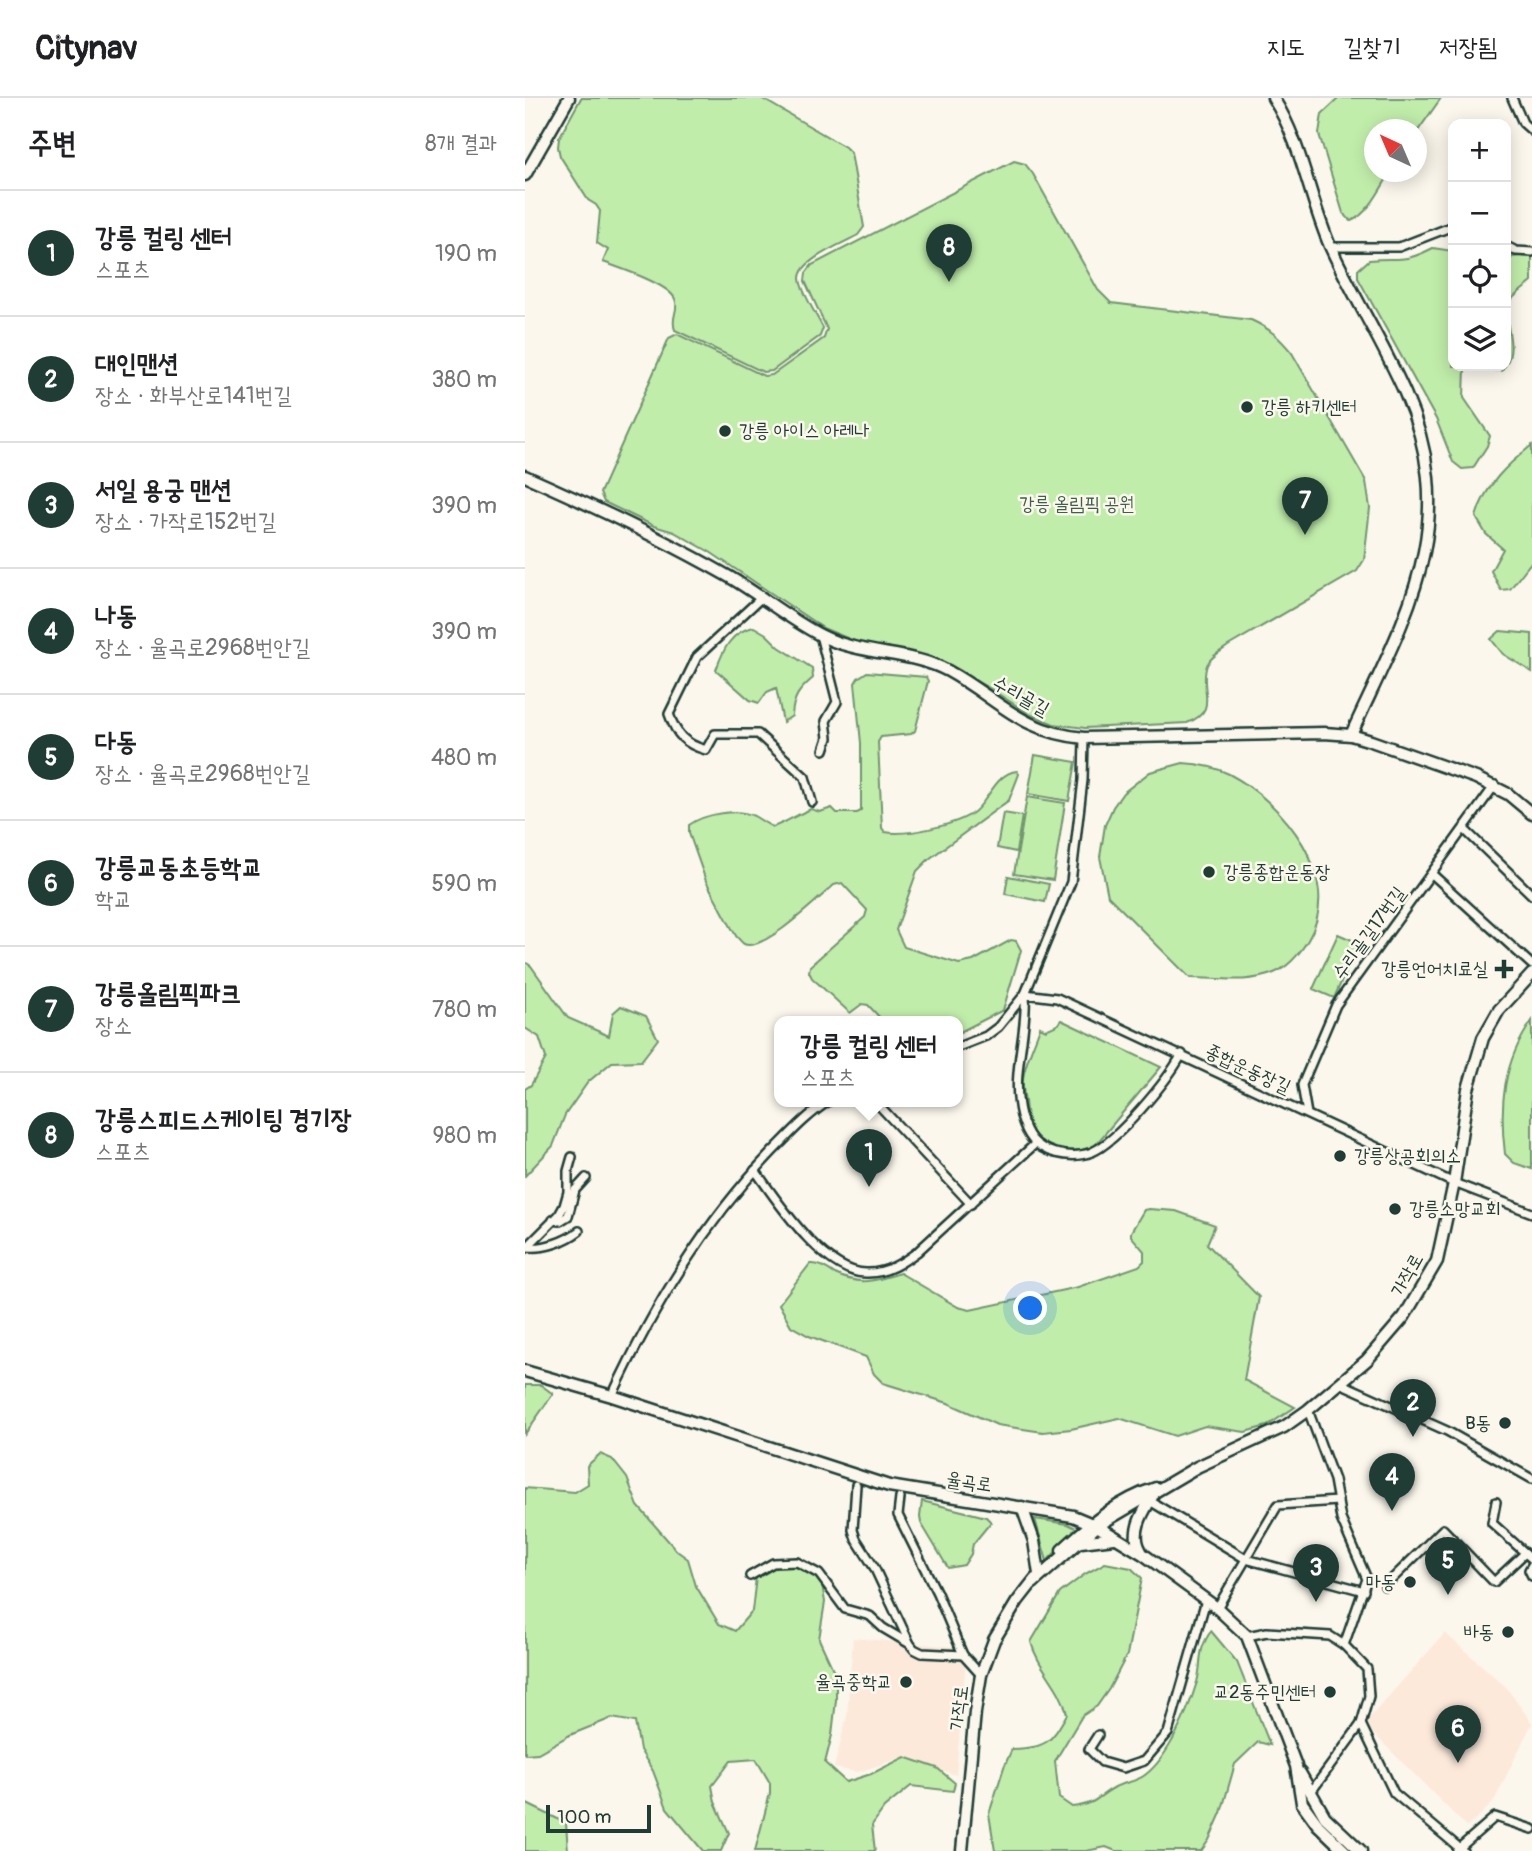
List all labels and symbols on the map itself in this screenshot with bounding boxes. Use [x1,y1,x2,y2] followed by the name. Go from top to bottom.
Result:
[1364,119,1427,182] north arrow
[926,224,972,282] pin: 8
[1261,395,1357,419] place label: 강릉 하키센터
[1239,399,1255,415] marker: 강릉 하키센터
[739,419,870,443] place label: 강릉 아이스 아레나
[717,423,733,439] marker: 강릉 아이스 아레나
[1282,477,1328,535] pin: 7
[1019,492,1135,516] park label: 강릉 올림픽 공원
[988,671,1054,721] street label: 수리골길
[1223,860,1330,884] place label: 강릉종합운동장
[1201,864,1217,880] marker: 강릉종합운동장
[1327,882,1411,984] street label: 수리골길17번길
[1381,957,1488,981] place label: 강릉언어치료실
[1494,959,1514,979] marker: 강릉언어치료실
[1201,1039,1295,1099] street label: 종합운동장길
[846,1129,892,1187] pin: 1
[1354,1144,1461,1168] place label: 강릉상공회의소
[1332,1148,1348,1164] marker: 강릉상공회의소
[1409,1197,1501,1221] place label: 강릉소망교회
[1387,1201,1403,1217] marker: 강릉소망교회
[1385,1249,1429,1301] street label: 가작로
[1013,1291,1047,1325] your location
[1390,1379,1436,1437] pin: 2
[1465,1411,1491,1435] place label: B동
[1497,1415,1513,1431] marker: B동
[1369,1453,1415,1511] pin: 4
[945,1467,993,1497] street label: 율곡로
[1425,1537,1471,1595] pin: 5
[1293,1544,1339,1602] pin: 3
[1365,1570,1396,1594] place label: 마동
[1402,1574,1418,1590] marker: 마동
[1463,1620,1494,1644] place label: 바동
[1500,1624,1516,1640] marker: 바동
[816,1670,892,1694] place label: 율곡중학교
[898,1674,914,1690] marker: 율곡중학교
[1214,1680,1316,1704] place label: 교2동주민센터
[944,1684,974,1732] street label: 가작로
[1322,1684,1338,1700] marker: 교2동주민센터
[1435,1705,1481,1763] pin: 6
[546,1802,651,1834] scale bar

